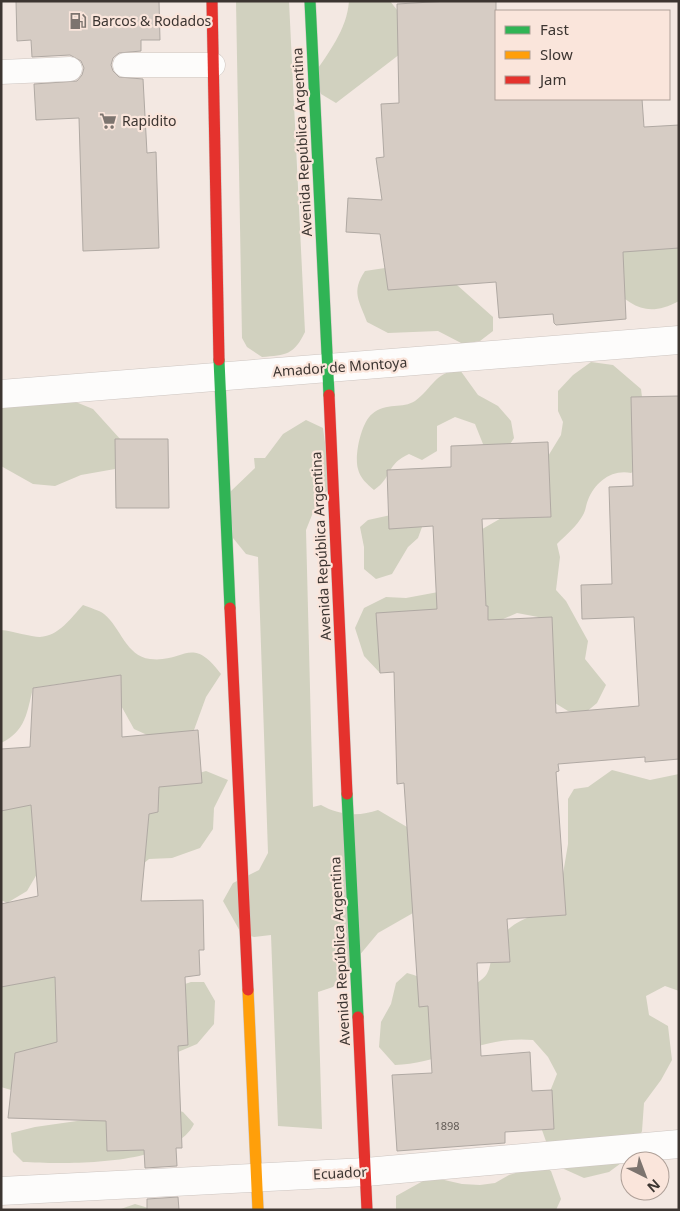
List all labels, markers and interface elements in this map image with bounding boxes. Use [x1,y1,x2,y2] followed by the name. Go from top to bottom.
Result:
[495,10,670,100] legend
[68,11,88,31] fuel station icon: Barcos & Rodados
[92,11,212,30] place label: Barcos & Rodados
[540,19,569,39] text: Fast
[540,44,573,64] text: Slow
[287,47,316,237] street label: Avenida República Argentina
[538,69,567,89] text: Jam
[98,111,118,131] supermarket icon: Rapidito
[122,111,177,130] place label: Rapidito
[272,352,408,381] street label: Amador de Montoya
[306,451,335,641] street label: Avenida República Argentina
[325,856,354,1046] street label: Avenida República Argentina
[434,1118,460,1133] house number: 1898
[620,1151,670,1201] north arrow
[313,1162,368,1183] street label: Ecuador
[643,1175,665,1197] text: N

